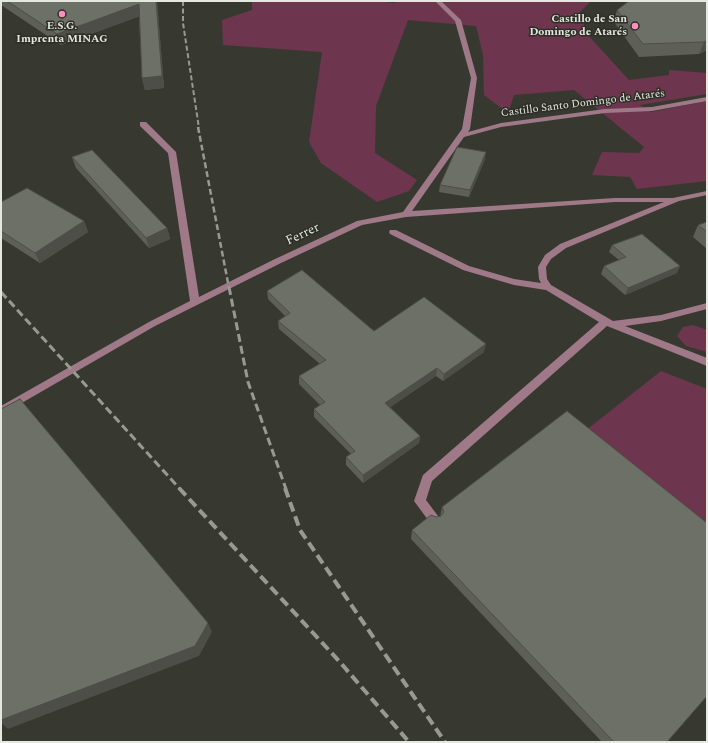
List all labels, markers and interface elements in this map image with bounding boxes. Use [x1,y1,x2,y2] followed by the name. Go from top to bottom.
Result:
[57,9,67,19] marker: E.S.G. Imprenta MINAG
[529,13,627,39] place label: Castillo de San Domingo de Atarés
[16,20,108,46] place label: E.S.G. Imprenta MINAG
[630,21,640,31] marker: Castillo de San Domingo de Atarés
[500,87,666,121] street label: Castillo Santo Domingo de Atarés
[284,220,322,250] street label: Ferrer

